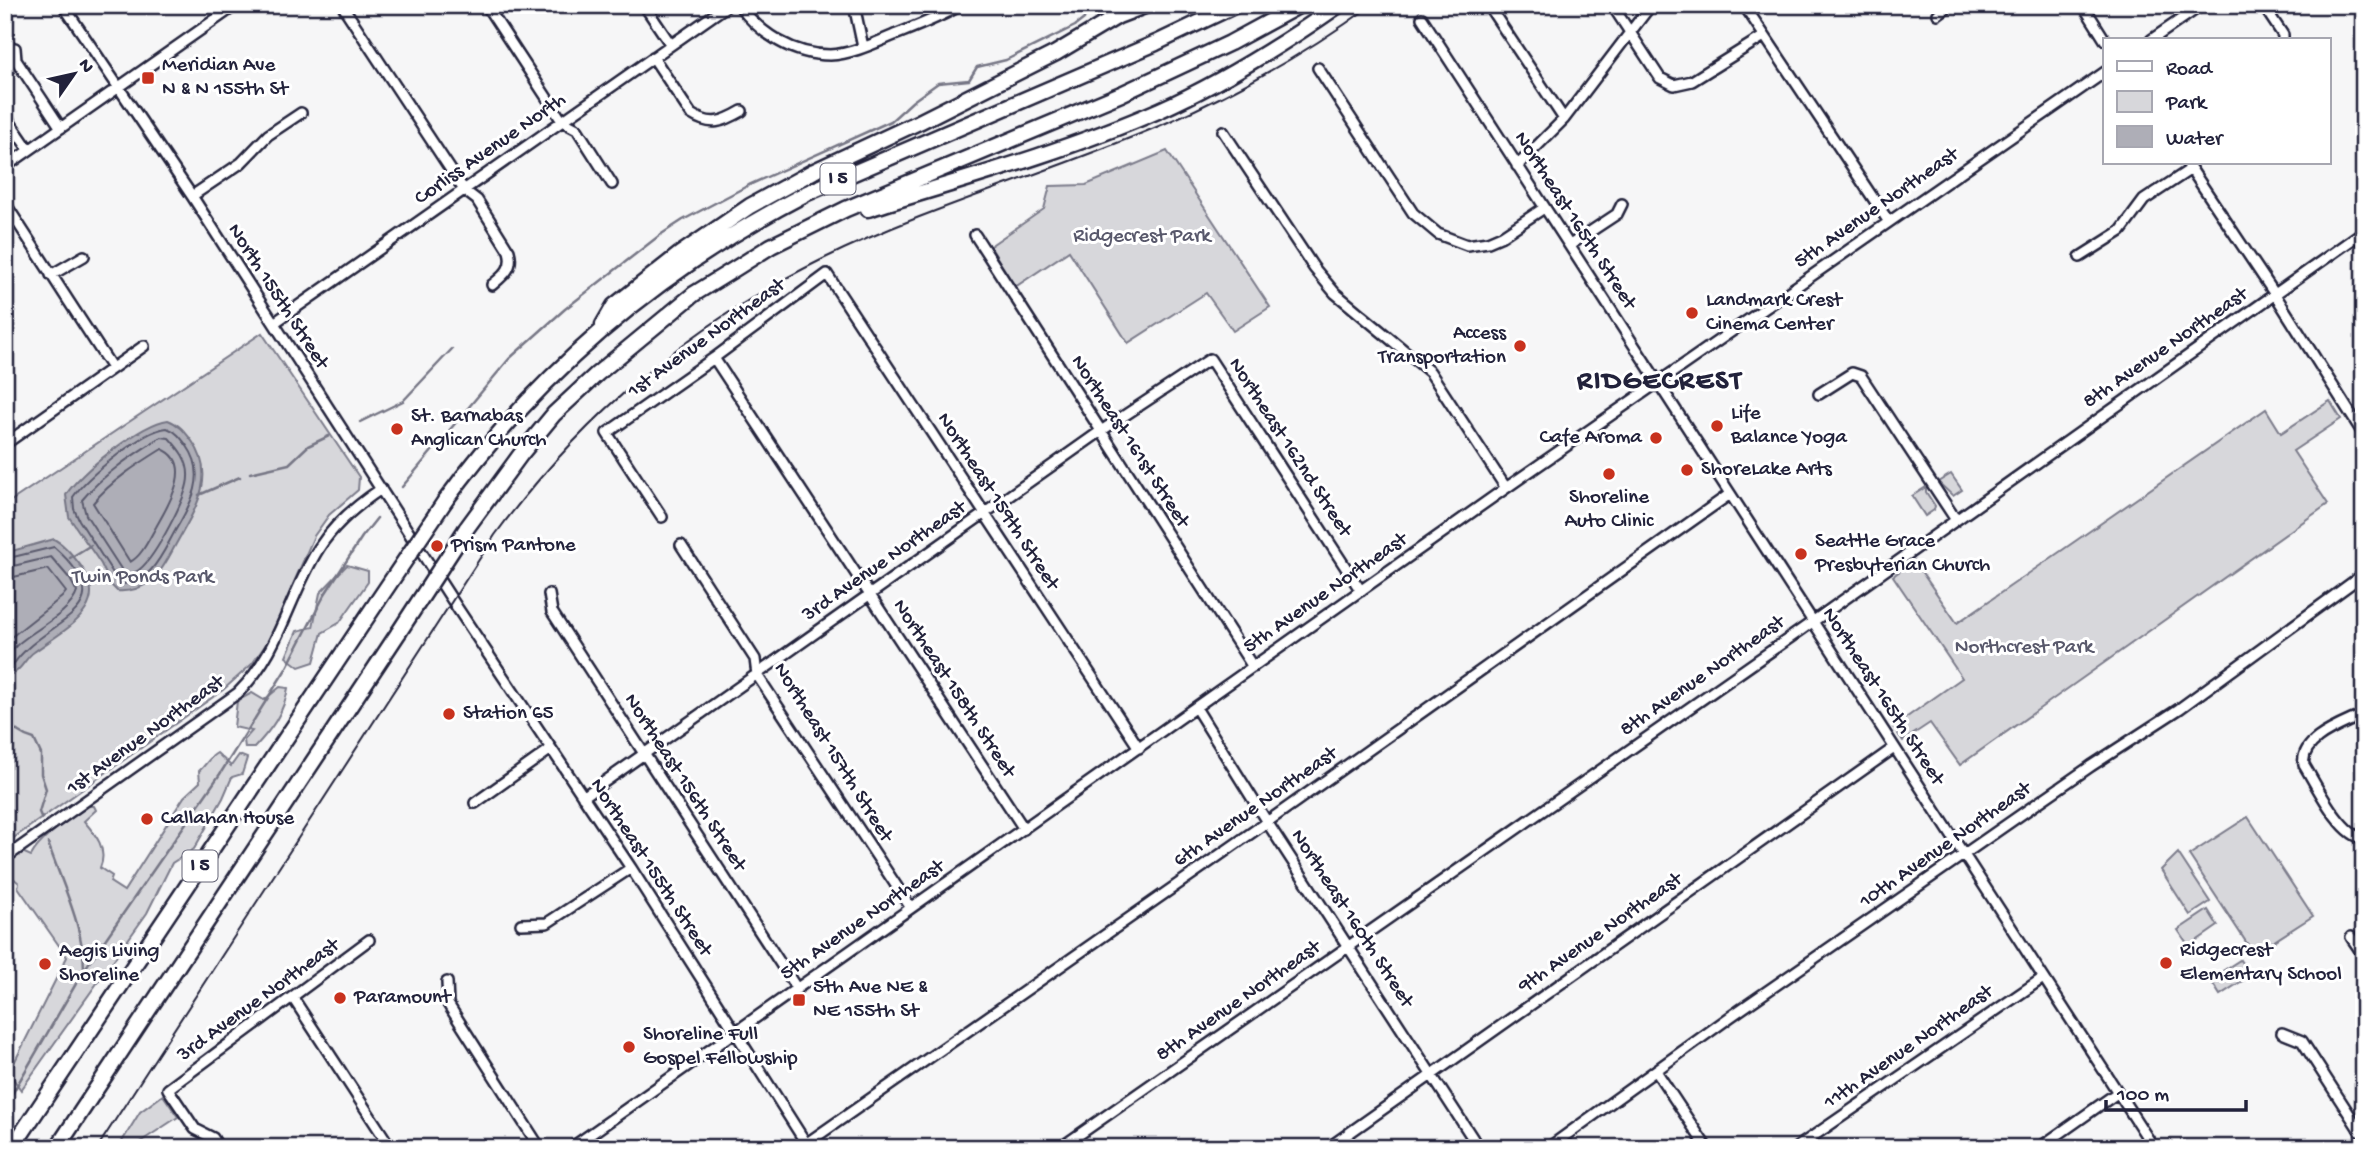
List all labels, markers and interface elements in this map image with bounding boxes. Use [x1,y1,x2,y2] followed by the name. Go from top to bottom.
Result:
[38,38,108,108] north arrow
[2103,38,2330,164] legend
[162,54,290,103] place label: Meridian Ave N & N 155th St
[72,55,98,78] text: N
[2166,58,2214,83] text: Road
[140,70,156,86] marker: Meridian Ave N & N 155th St
[410,88,572,212] street label: Corliss Avenue North
[2165,92,2209,117] text: Park
[1507,128,1642,316] street label: Northeast 165th Street
[2166,128,2224,153] text: Water
[1790,142,1966,275] street label: 5th Avenue Northeast
[820,164,856,195] road number: I 5
[221,220,335,376] street label: North 155th Street
[1073,225,1213,250] park label: Ridgecrest Park
[623,272,793,405] street label: 1st Avenue Northeast
[2079,281,2255,415] street label: 8th Avenue Northeast
[1706,289,1844,338] place label: Landmark Crest Cinema Center
[1684,305,1700,321] marker: Landmark Crest Cinema Center
[1377,322,1507,371] place label: Access Transportation
[1512,338,1528,354] marker: Access Transportation
[1064,351,1195,535] street label: Northeast 161st Street
[1222,354,1358,544] street label: Northeast 162nd Street
[1576,366,1743,399] district label: RIDGECREST
[1730,402,1848,451] place label: Life Balance Yoga
[411,405,547,454] place label: St. Barnabas Anglican Church
[930,409,1065,597] street label: Northeast 159th Street
[1709,418,1725,434] marker: Life Balance Yoga
[389,421,405,437] marker: St. Barnabas Anglican Church
[1539,426,1643,451] place label: Cafe Aroma
[1648,430,1664,446] marker: Cafe Aroma
[1701,458,1833,483] place label: ShoreLake Arts
[1679,462,1695,478] marker: ShoreLake Arts
[1601,466,1617,482] marker: Shoreline Auto Clinic
[1565,486,1654,535] place label: Shoreline Auto Clinic
[797,495,974,629] street label: 3rd Avenue Northeast
[1239,527,1415,660] street label: 5th Avenue Northeast
[1814,530,1990,579] place label: Seattle Grace Presbyterian Church
[450,534,577,559] place label: Prism Pantone
[429,538,445,554] marker: Prism Pantone
[1793,546,1809,562] marker: Seattle Grace Presbyterian Church
[71,566,216,591] park label: Twin Ponds Park
[886,595,1021,785] street label: Northeast 158th Street
[1815,604,1950,792] street label: Northeast 165th Street
[1616,609,1792,743] street label: 8th Avenue Northeast
[1955,636,2096,661] park label: Northcrest Park
[767,659,899,849] street label: Northeast 157th Street
[62,669,232,802] street label: 1st Avenue Northeast
[617,690,752,878] street label: Northeast 156th Street
[463,702,554,727] place label: Station 65
[441,706,457,722] marker: Station 65
[1169,741,1345,874] street label: 6th Avenue Northeast
[583,774,718,964] street label: Northeast 155th Street
[1854,776,2039,915] street label: 10th Avenue Northeast
[161,807,295,832] place label: Callahan House
[139,811,155,827] marker: Callahan House
[1284,825,1419,1015] street label: Northeast 160th Street
[182,850,218,881] road number: I 5
[776,854,952,987] street label: 5th Avenue Northeast
[1513,867,1690,1000] street label: 9th Avenue Northeast
[172,932,347,1069] street label: 3rd Avenue Northeast
[1152,934,1328,1068] street label: 8th Avenue Northeast
[2180,939,2342,988] place label: Ridgecrest Elementary School
[59,940,159,989] place label: Aegis Living Shoreline
[2158,955,2174,971] marker: Ridgecrest Elementary School
[37,956,53,972] marker: Aegis Living Shoreline
[813,976,928,1025] place label: 5th Ave NE & NE 155th St
[1819,979,2000,1116] street label: 11th Avenue Northeast
[353,986,453,1011] place label: Paramount
[332,990,348,1006] marker: Paramount
[791,992,807,1008] marker: 5th Ave NE & NE 155th St
[643,1023,798,1072] place label: Shoreline Full Gospel Fellowship
[621,1039,637,1055] marker: Shoreline Full Gospel Fellowship
[2106,1069,2246,1113] scale bar
[2116,1084,2169,1109] text: 100 m

